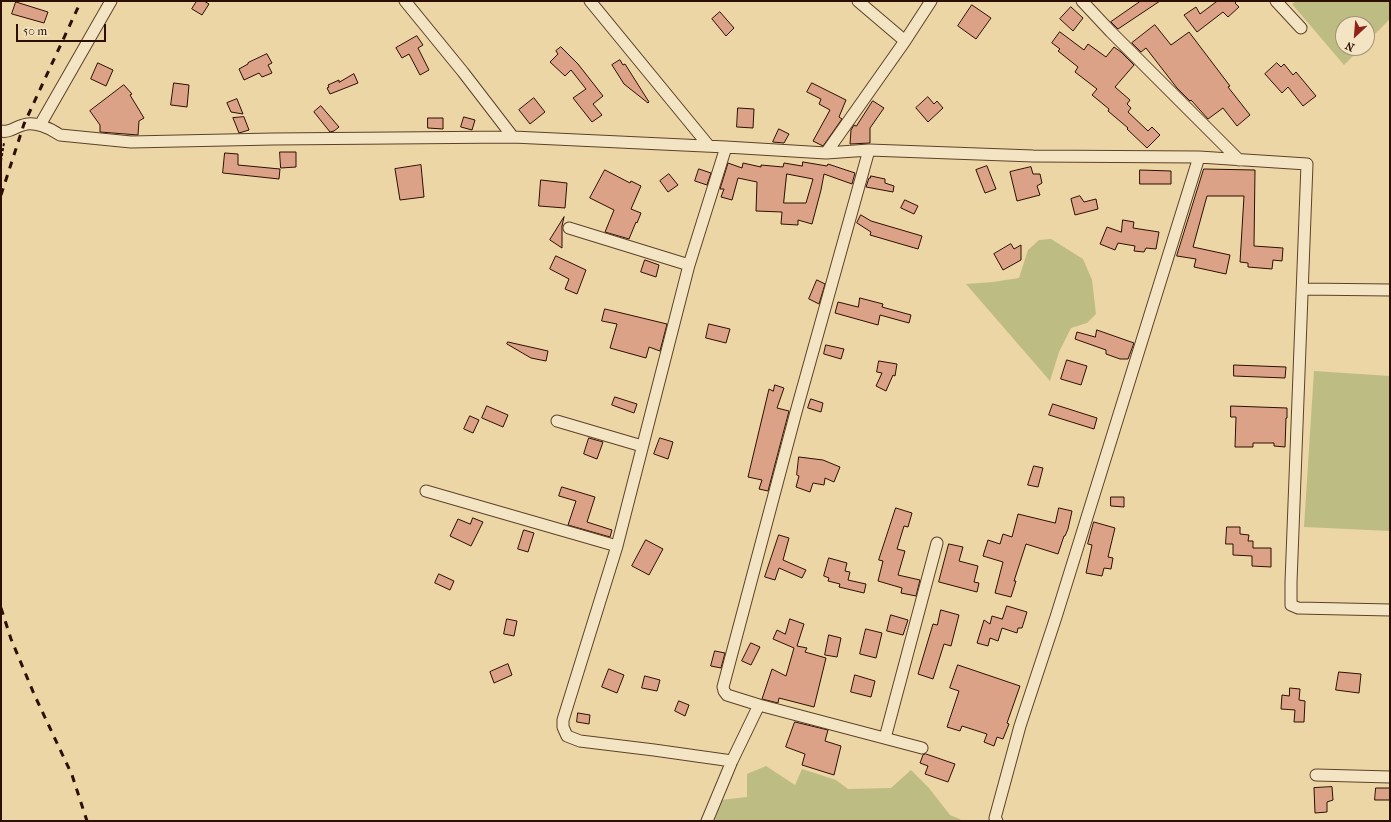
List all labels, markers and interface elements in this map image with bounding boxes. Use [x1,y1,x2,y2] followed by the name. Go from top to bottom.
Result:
[18,16,108,42] scale bar
[1335,16,1375,56] north arrow
[23,24,47,38] text: 50 m
[1343,39,1357,54] text: N

